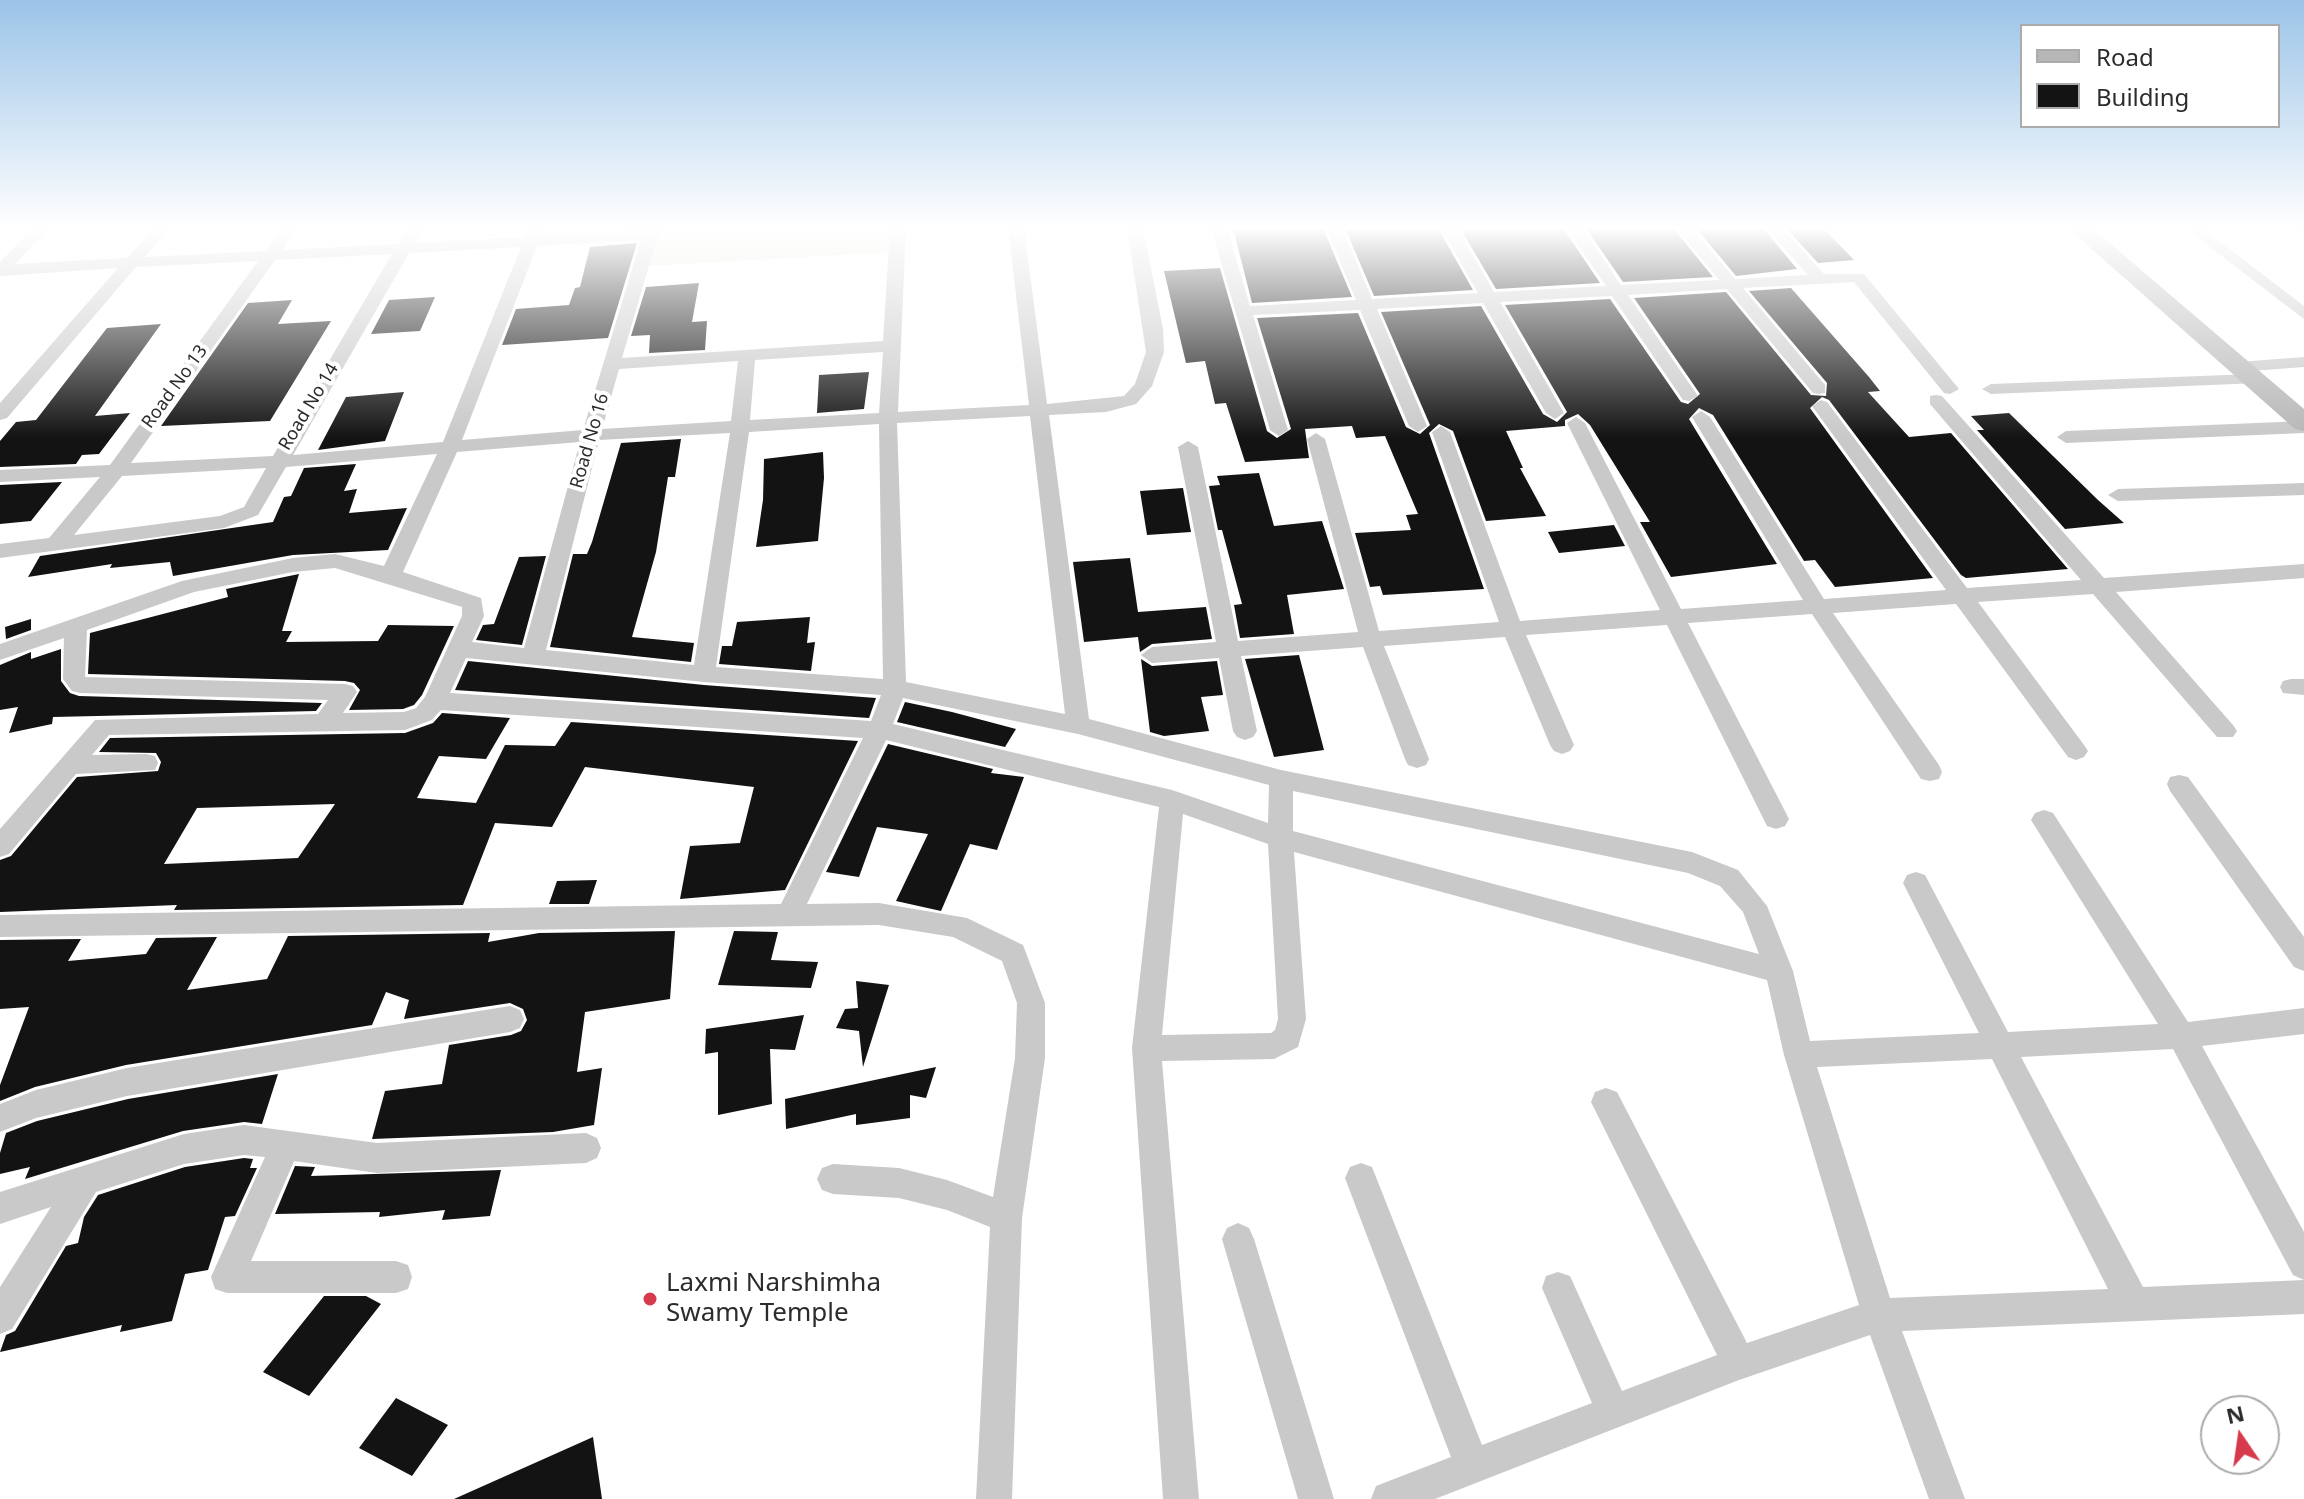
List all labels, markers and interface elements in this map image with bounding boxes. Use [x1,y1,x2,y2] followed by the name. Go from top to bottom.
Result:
[2020,24,2280,128] legend
[2096,40,2154,73] text: Road
[2096,80,2189,113] text: Building
[138,341,212,433] street label: Road No 13
[275,360,343,454] street label: Road No 14
[566,391,614,491] street label: Road No 16
[666,1268,881,1330] place label: Laxmi Narshimha Swamy Temple
[641,1290,659,1308] marker: Laxmi Narshimha Swamy Temple
[2200,1395,2280,1475] north arrow
[2223,1397,2247,1430] text: N

